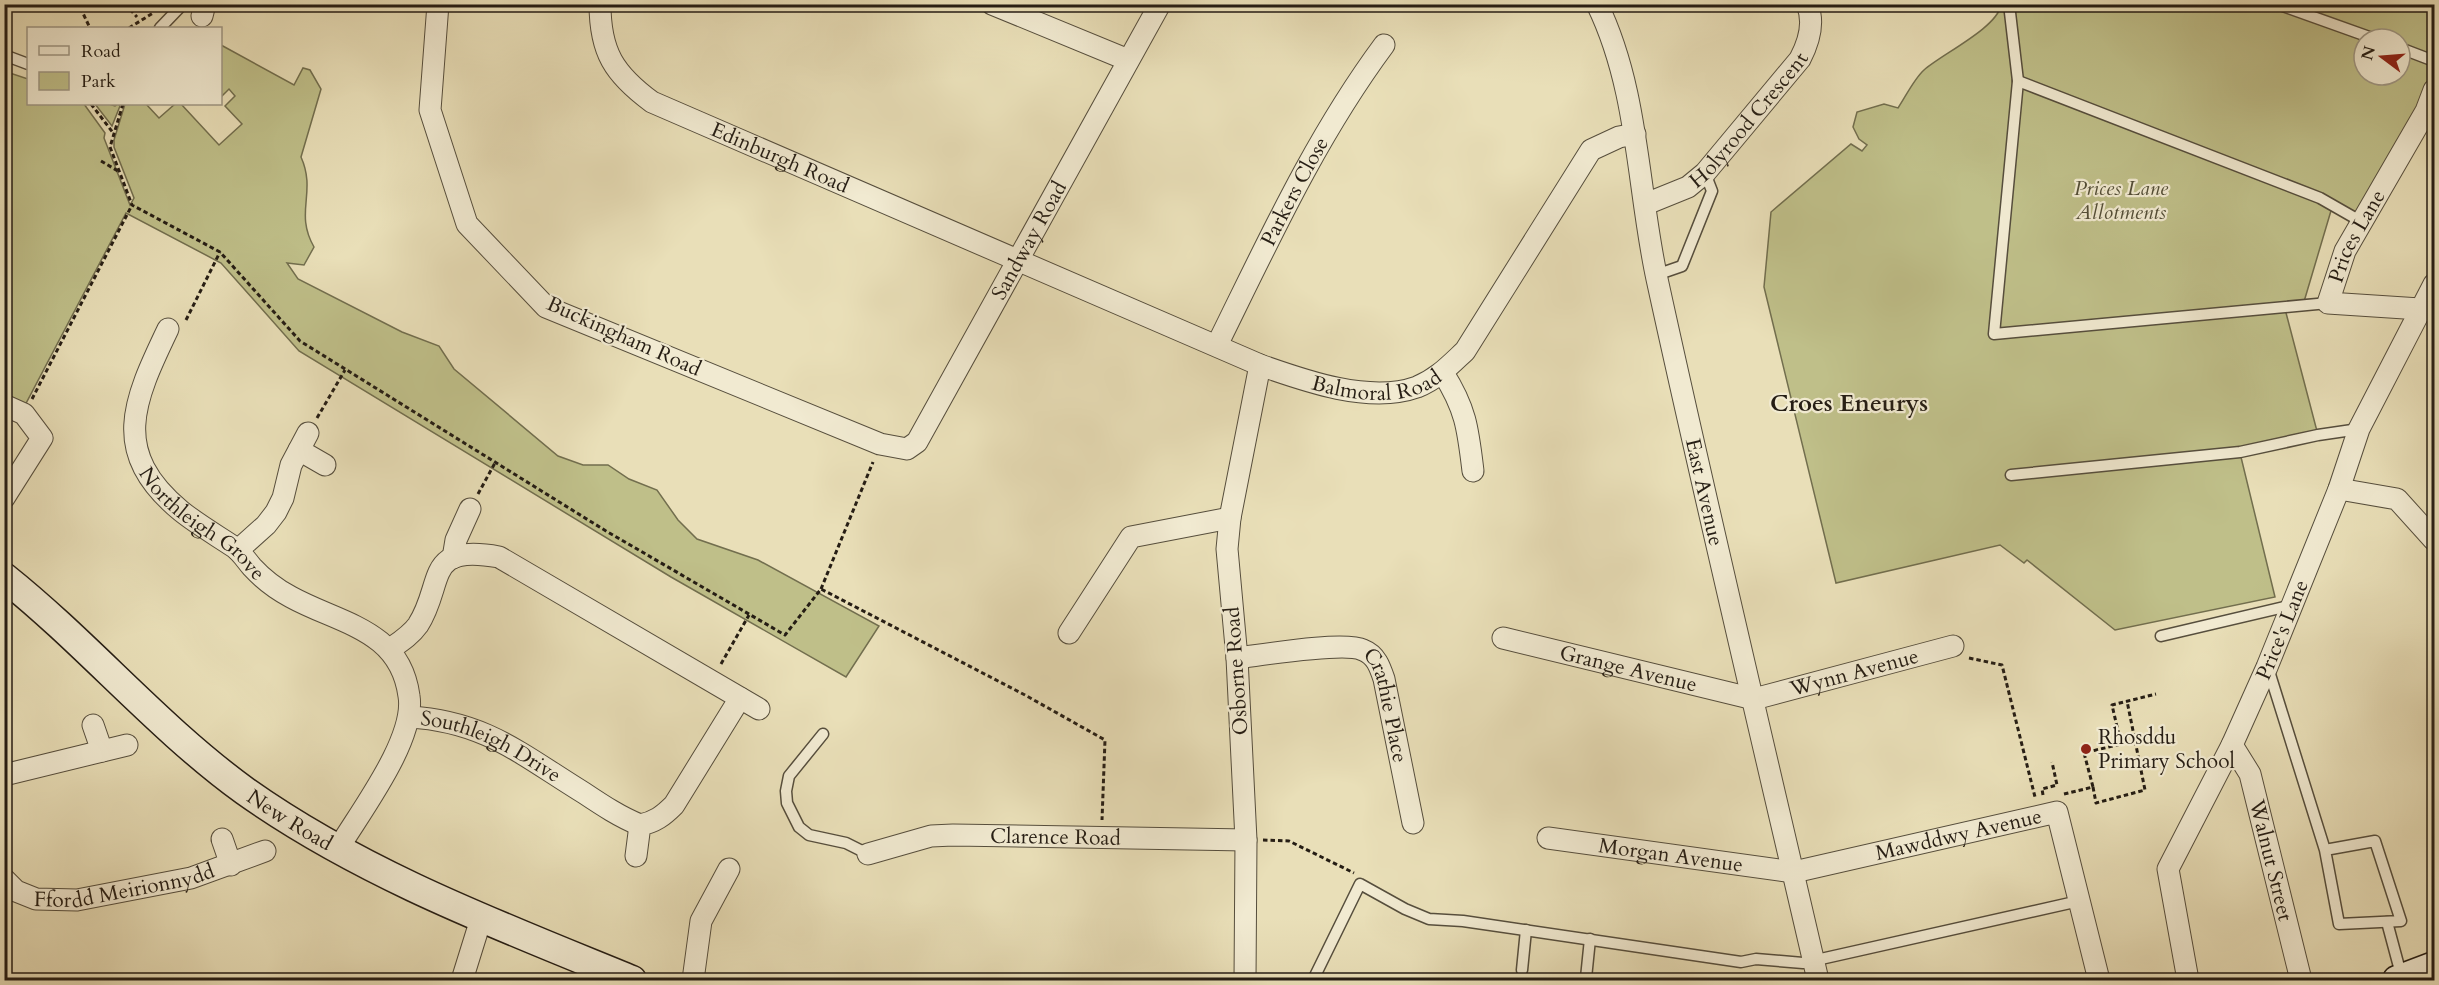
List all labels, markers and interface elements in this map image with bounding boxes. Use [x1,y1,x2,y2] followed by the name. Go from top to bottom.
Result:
[27,27,222,105] legend
[2352,27,2412,87] north arrow
[81,39,121,64] text: Road
[2356,43,2381,63] text: N
[1683,47,1816,195] street label: Holyrood Crescent
[81,69,116,94] text: Park
[706,115,853,200] street label: Edinburgh Road
[1254,132,1336,251] street label: Parkers Close
[2074,174,2169,227] park label: Prices Lane Allotments
[985,176,1074,305] street label: Sandway Road
[2322,185,2392,286] street label: Prices Lane
[542,289,706,384] street label: Buckingham Road
[1309,363,1448,408] street label: Balmoral Road
[1770,387,1928,420] district label: Croes Eneurys
[1678,436,1731,549] street label: East Avenue
[132,461,271,587] street label: Northleigh Grove
[2249,575,2316,685] street label: Price's Lane
[1218,606,1255,736] street label: Osborne Road
[1557,638,1700,700] street label: Grange Avenue
[1357,641,1414,765] street label: Crathie Place
[1786,642,1922,704] street label: Wynn Avenue
[419,704,567,790] street label: Southleigh Drive
[2098,723,2235,776] place label: Rhosddu Primary School
[2079,742,2093,756] marker: Rhosddu Primary School
[241,783,338,858] street label: New Road
[2242,796,2300,924] street label: Walnut Street
[1873,802,2045,868] street label: Mawddwy Avenue
[990,822,1121,853] street label: Clarence Road
[1597,831,1745,880] street label: Morgan Avenue
[34,857,219,916] street label: Ffordd Meirionnydd

